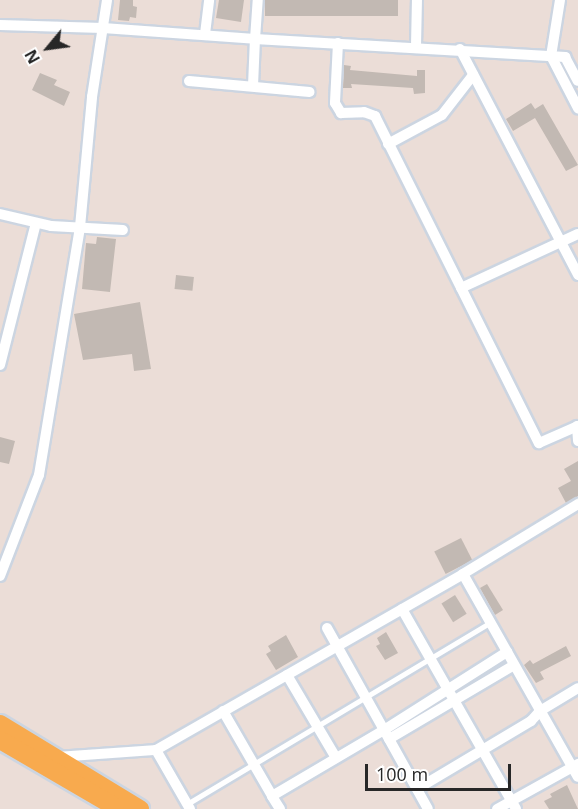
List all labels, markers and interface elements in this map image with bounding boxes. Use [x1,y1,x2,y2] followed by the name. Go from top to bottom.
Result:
[18,18,78,78] north arrow
[19,46,45,68] text: N
[368,752,514,790] scale bar
[376,762,428,786] text: 100 m

